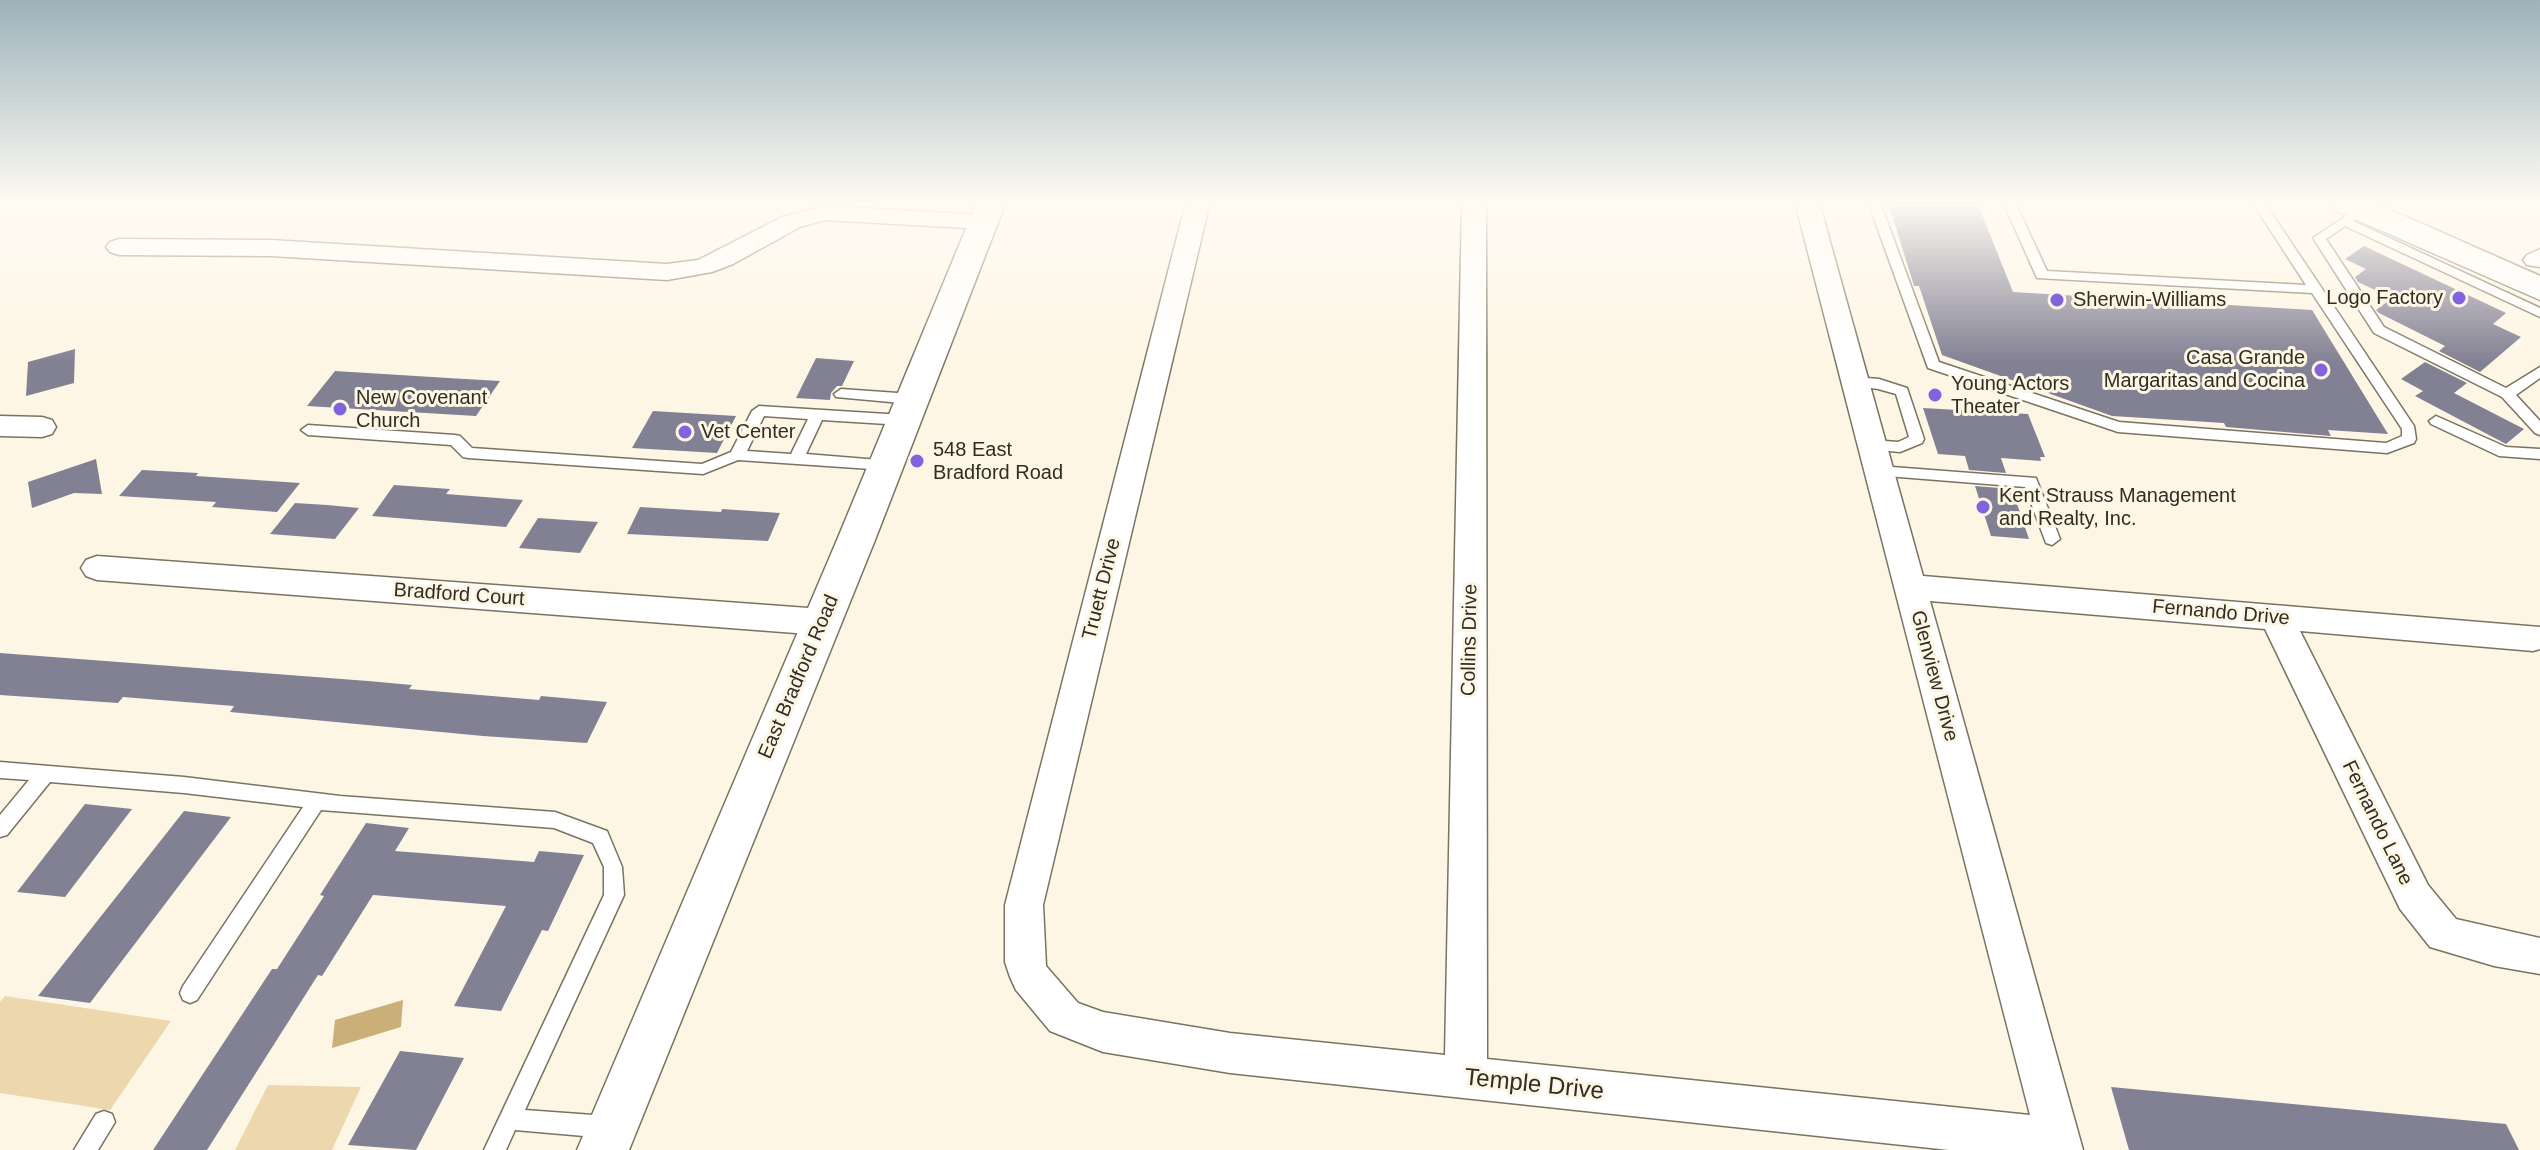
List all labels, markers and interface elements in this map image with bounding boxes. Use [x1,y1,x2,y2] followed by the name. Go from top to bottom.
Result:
[2326,286,2443,310] place label: Logo Factory
[2073,288,2226,312] place label: Sherwin-Williams
[2450,289,2468,307] marker: Logo Factory
[2048,291,2066,309] marker: Sherwin-Williams
[2104,346,2305,393] place label: Casa Grande Margaritas and Cocina
[2312,361,2330,379] marker: Casa Grande Margaritas and Cocina
[1951,372,2069,419] place label: Young Actors Theater
[356,386,487,433] place label: New Covenant Church
[1926,386,1944,404] marker: Young Actors Theater
[331,400,349,418] marker: New Covenant Church
[701,420,796,444] place label: Vet Center
[676,423,694,441] marker: Vet Center
[933,438,1063,485] place label: 548 East Bradford Road
[908,452,926,470] marker: 548 East Bradford Road
[1999,484,2236,531] place label: Kent Strauss Management and Realty, Inc.
[1974,498,1992,516] marker: Kent Strauss Management and Realty, Inc.
[1078,536,1126,642] street label: Truett Drive
[393,578,525,612] street label: Bradford Court
[1457,584,1483,696] street label: Collins Drive
[754,591,844,763] street label: East Bradford Road
[2151,595,2291,631] street label: Fernando Drive
[1905,608,1963,744] street label: Glenview Drive
[2336,757,2418,889] street label: Fernando Lane
[1463,1063,1605,1107] street label: Temple Drive

